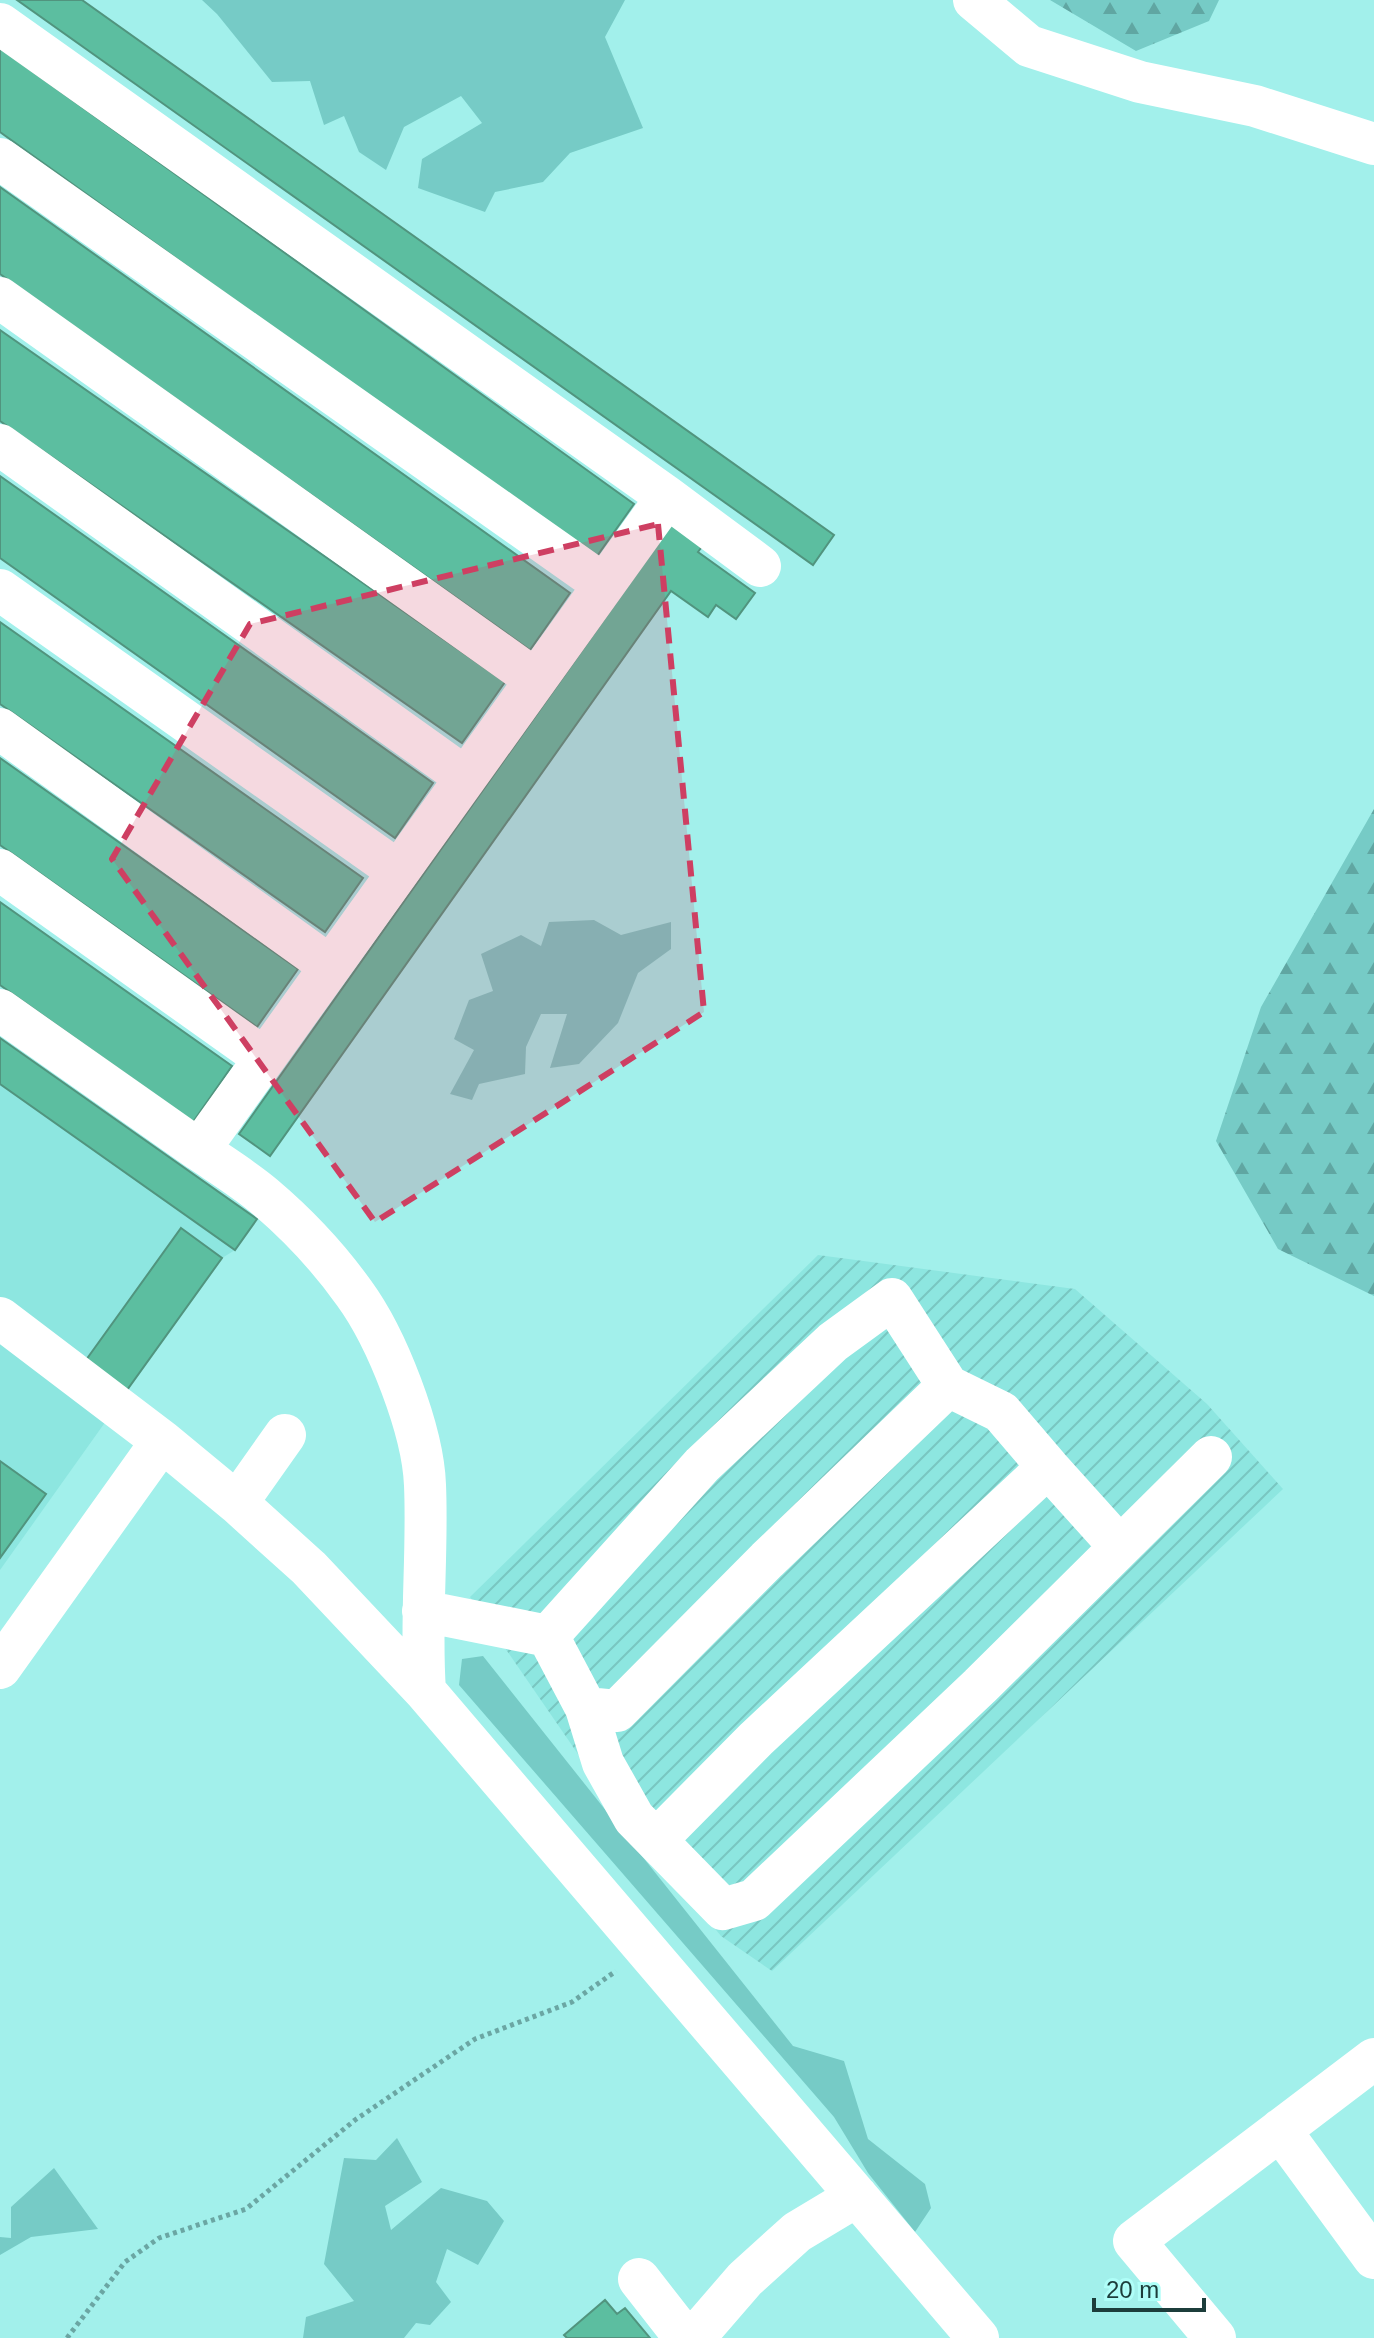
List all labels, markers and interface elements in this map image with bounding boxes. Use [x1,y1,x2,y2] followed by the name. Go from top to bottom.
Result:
[1094,2262,1204,2312] scale bar
[1106,2276,1159,2303] text: 20 m

